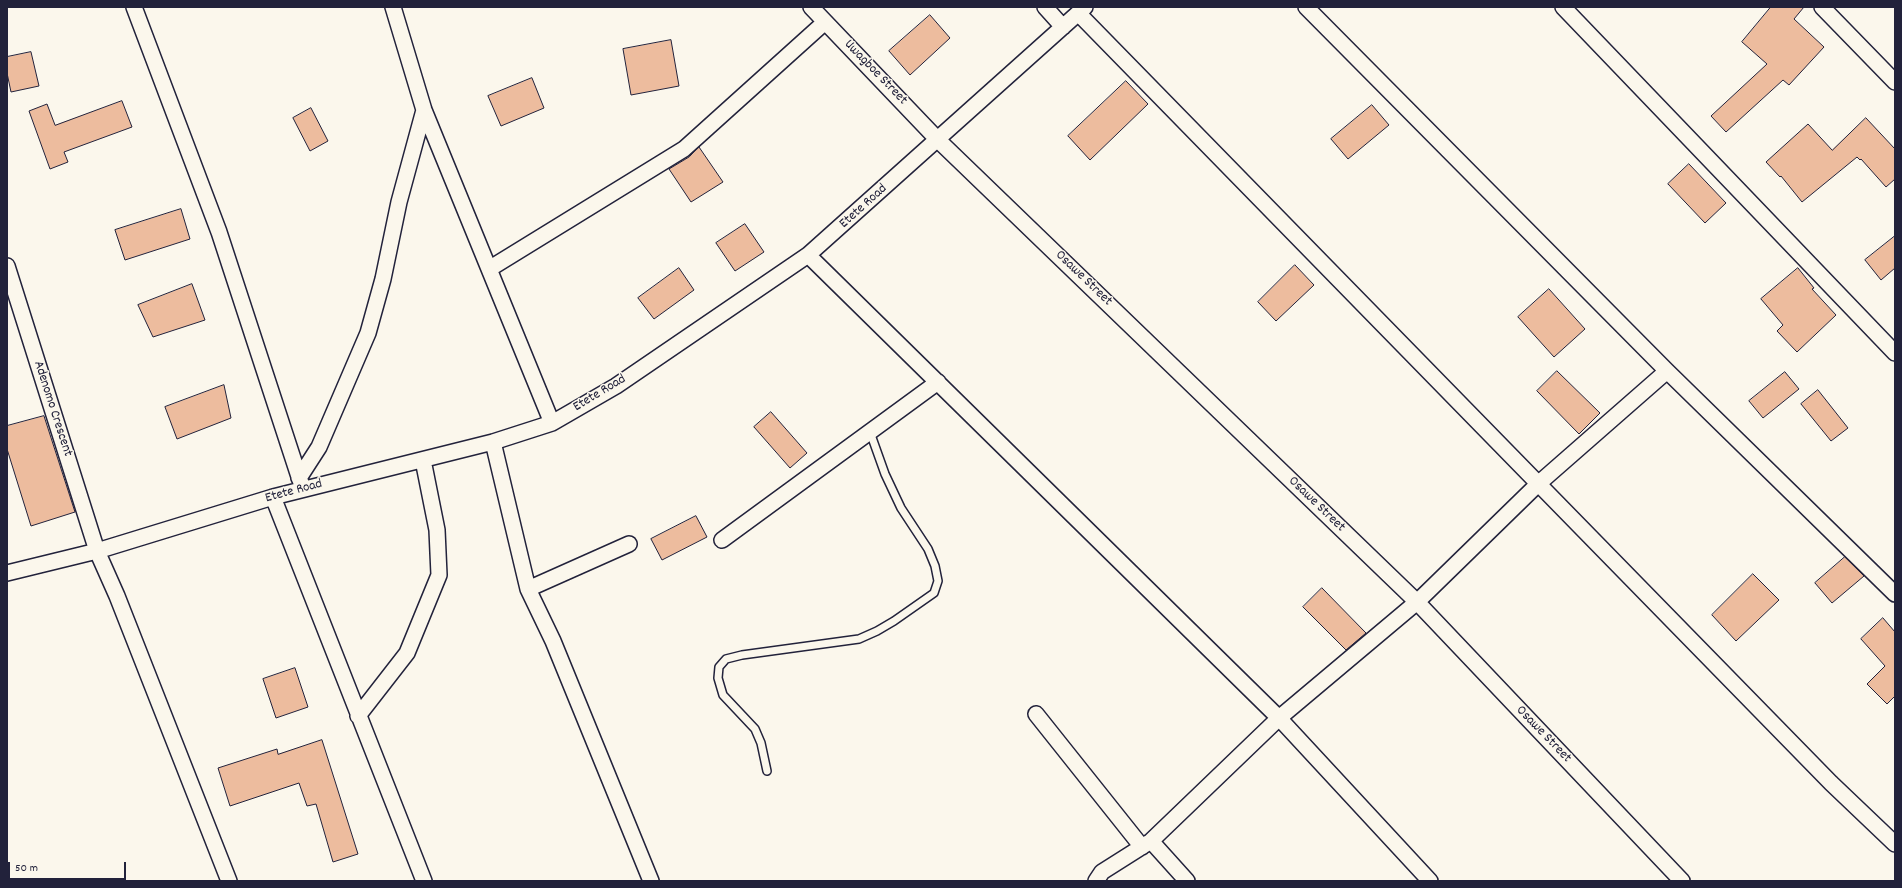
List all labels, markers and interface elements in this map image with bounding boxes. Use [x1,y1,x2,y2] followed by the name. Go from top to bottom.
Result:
[840,37,910,109] street label: Uwagboe Street
[837,181,891,233] street label: Etete Road
[1051,248,1115,310] street label: Osawe Street
[29,359,75,459] street label: Adenomo Crescent
[571,372,629,416] street label: Etete Road
[1284,474,1348,536] street label: Osawe Street
[264,476,324,508] street label: Etete Road
[1512,703,1574,767] street label: Osawe Street
[10,854,128,880] scale bar
[15,860,38,877] text: 50 m

